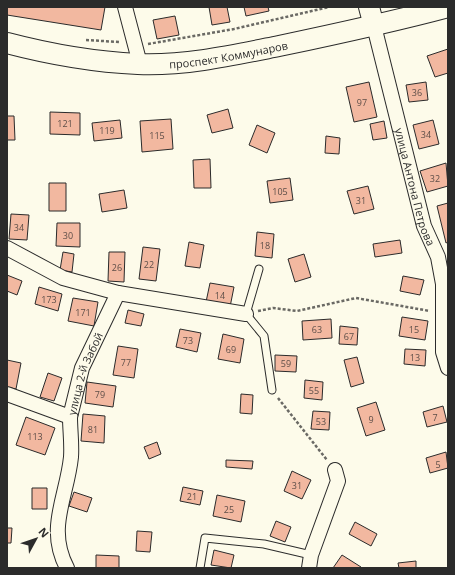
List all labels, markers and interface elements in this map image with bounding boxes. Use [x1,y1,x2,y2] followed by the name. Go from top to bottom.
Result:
[169,37,289,71] street label: проспект Коммунаров
[412,86,422,99] house number: 36
[357,96,367,109] house number: 97
[57,117,73,130] house number: 121
[99,124,115,137] house number: 119
[392,126,439,248] street label: улица Антона Петрова
[421,128,431,141] house number: 34
[149,129,165,142] house number: 115
[430,172,440,185] house number: 32
[272,185,288,198] house number: 105
[356,194,366,207] house number: 31
[14,221,24,234] house number: 34
[63,229,73,242] house number: 30
[260,239,270,252] house number: 18
[144,258,154,271] house number: 22
[112,261,122,274] house number: 26
[215,289,225,302] house number: 14
[41,293,57,306] house number: 173
[75,306,91,319] house number: 171
[312,323,322,336] house number: 63
[409,323,419,336] house number: 15
[63,330,106,416] street label: улица 2-й Забой
[344,330,354,343] house number: 67
[183,334,193,347] house number: 73
[226,343,236,356] house number: 69
[410,351,420,364] house number: 13
[121,356,131,369] house number: 77
[281,357,291,370] house number: 59
[309,384,319,397] house number: 55
[95,388,105,401] house number: 79
[432,411,438,424] house number: 7
[368,413,374,426] house number: 9
[316,415,326,428] house number: 53
[88,423,98,436] house number: 81
[27,430,43,443] house number: 113
[435,458,441,471] house number: 5
[292,479,302,492] house number: 31
[187,490,197,503] house number: 21
[224,503,234,516] house number: 25
[16,519,56,559] north arrow
[35,524,53,541] text: N

